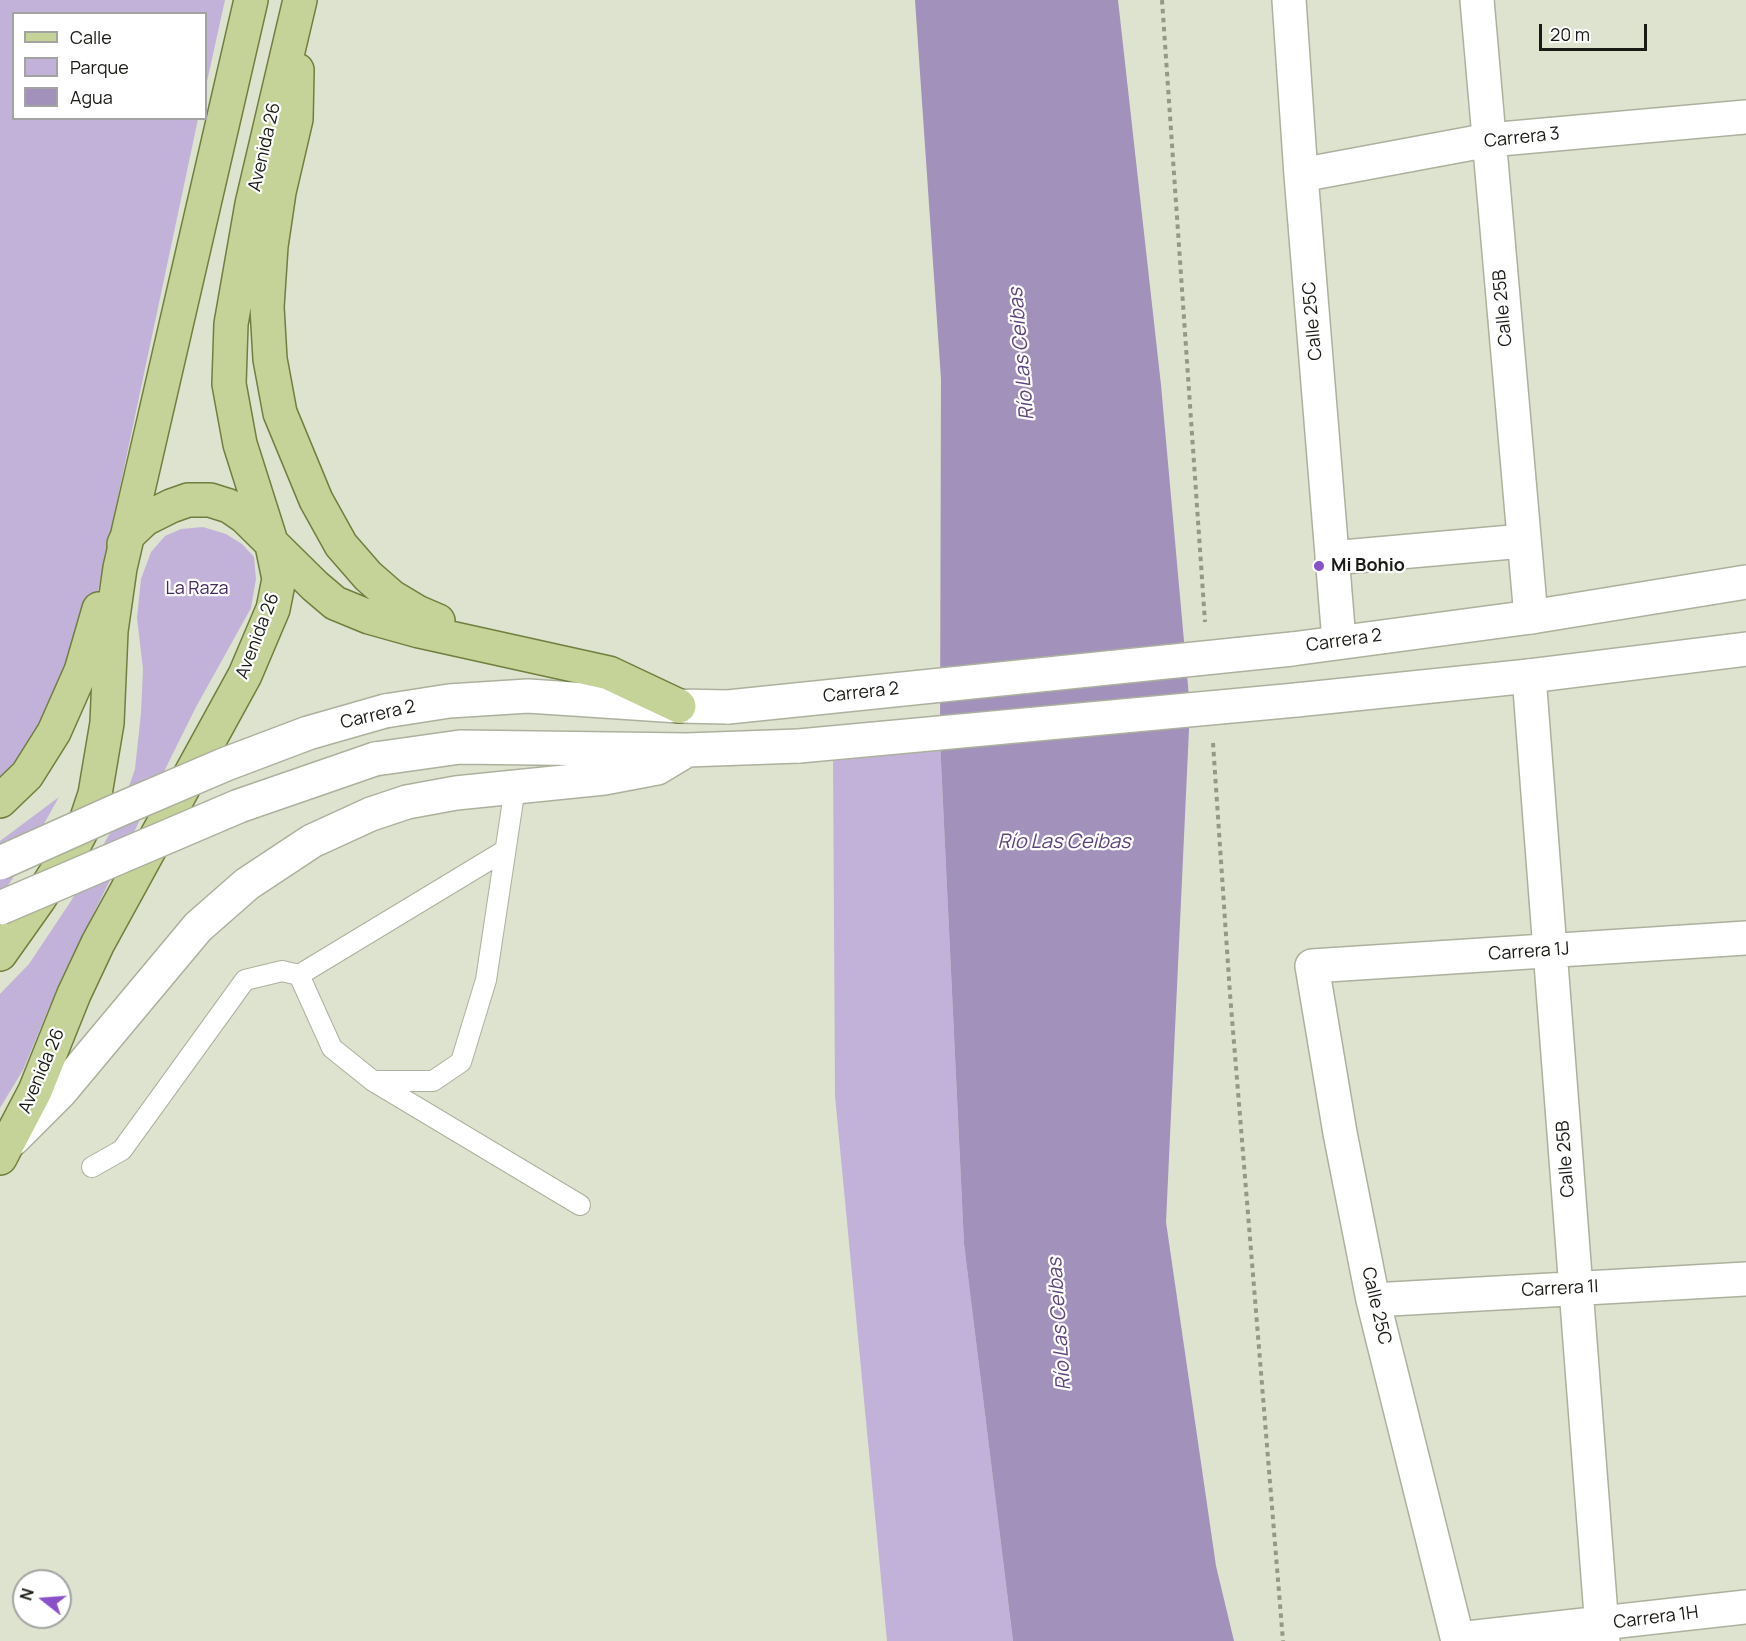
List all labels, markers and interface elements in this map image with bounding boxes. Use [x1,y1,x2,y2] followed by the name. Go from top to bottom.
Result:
[12,12,207,120] legend
[1542,12,1650,50] scale bar
[1550,22,1590,46] text: 20 m
[70,25,112,49] text: Calle
[70,55,129,79] text: Parque
[70,85,113,109] text: Agua
[244,101,286,193] street label: Avenida 26
[1483,123,1561,153] street label: Carrera 3
[1489,269,1517,347] street label: Calle 25B
[1299,281,1327,361] street label: Calle 25C
[1004,287,1040,421] water label: Río Las Ceibas
[1331,555,1405,577] place label: Mi Bohio
[1312,559,1326,573] marker: Mi Bohio
[165,578,229,600] park label: La Raza
[232,590,284,682] street label: Avenida 26
[1305,625,1383,657] street label: Carrera 2
[822,678,900,708] street label: Carrera 2
[338,696,418,734] street label: Carrera 2
[997,830,1131,854] water label: Río Las Ceibas
[1488,938,1570,966] street label: Carrera 1J
[14,1025,70,1117] street label: Avenida 26
[1553,1120,1579,1198] street label: Calle 25B
[1043,1257,1077,1391] water label: Río Las Ceibas
[1357,1265,1395,1347] street label: Calle 25C
[1521,1276,1599,1302] street label: Carrera 1I
[12,1569,72,1629] north arrow
[14,1586,39,1603] text: N
[1612,1602,1700,1634] street label: Carrera 1H

